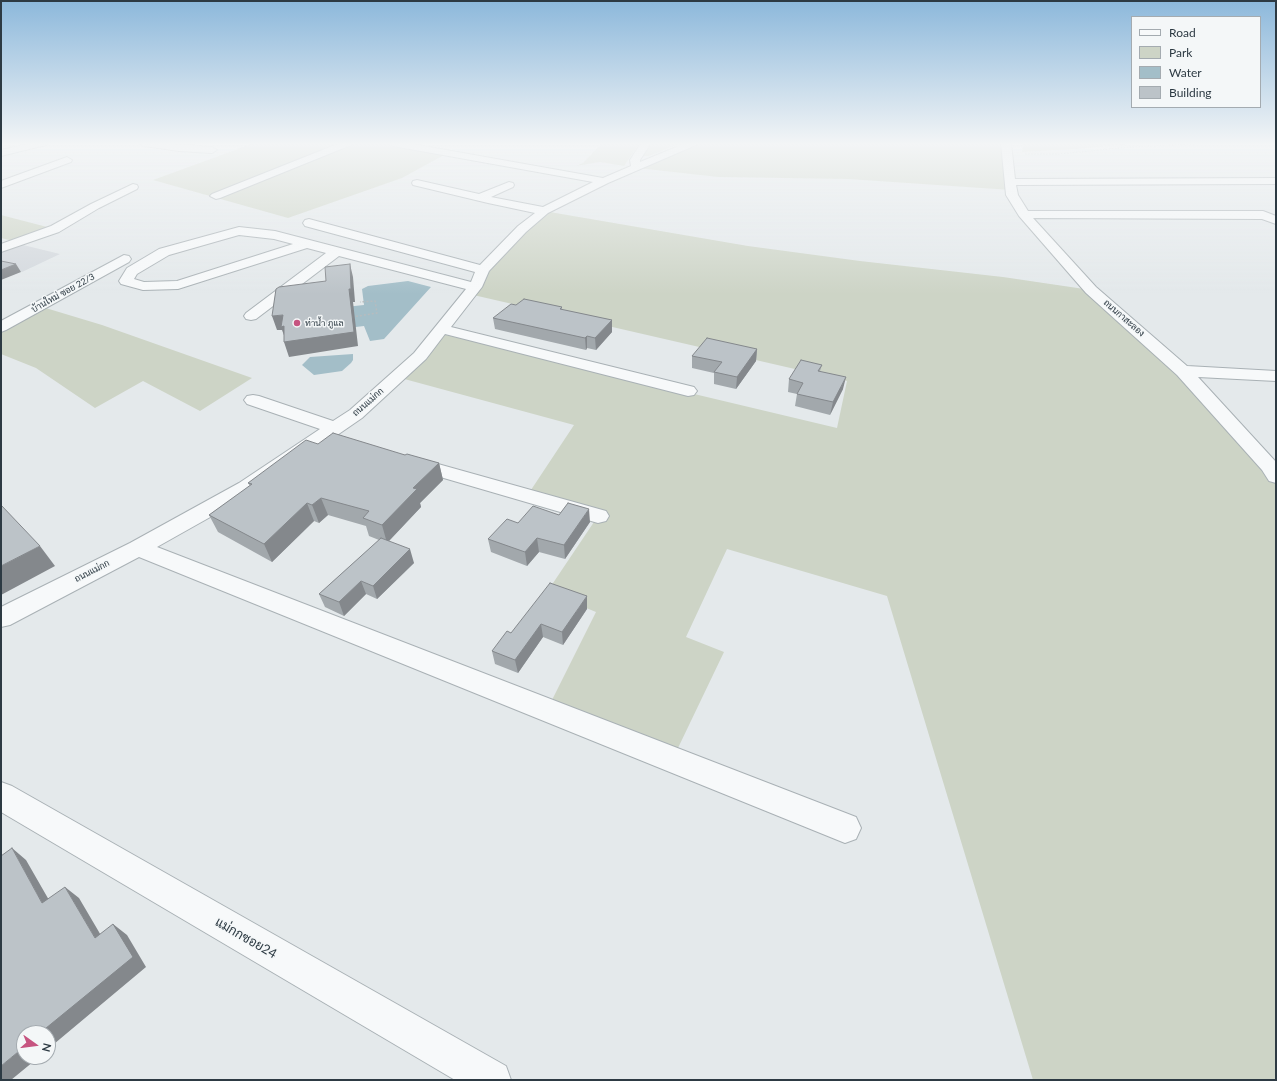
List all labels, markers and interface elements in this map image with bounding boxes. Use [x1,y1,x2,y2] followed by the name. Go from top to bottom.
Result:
[1131,16,1261,108] legend
[1169,25,1196,40] text: Road
[1169,45,1192,60] text: Park
[1169,65,1202,80] text: Water
[1169,85,1212,100] text: Building
[29,271,97,315] street label: บ้านใหม่ ซอย 22/3
[1101,297,1147,339] street label: ถนนกาสะลอง
[292,318,302,328] marker: ท่าน้ำ ภูแล
[305,318,344,328] place label: ท่าน้ำ ภูแล
[350,386,386,418] street label: ถนนแม่กก
[73,558,111,584] street label: ถนนแม่กก
[212,914,280,962] street label: แม่กกซอย24
[16,1025,56,1065] north arrow
[40,1042,54,1053] text: N

